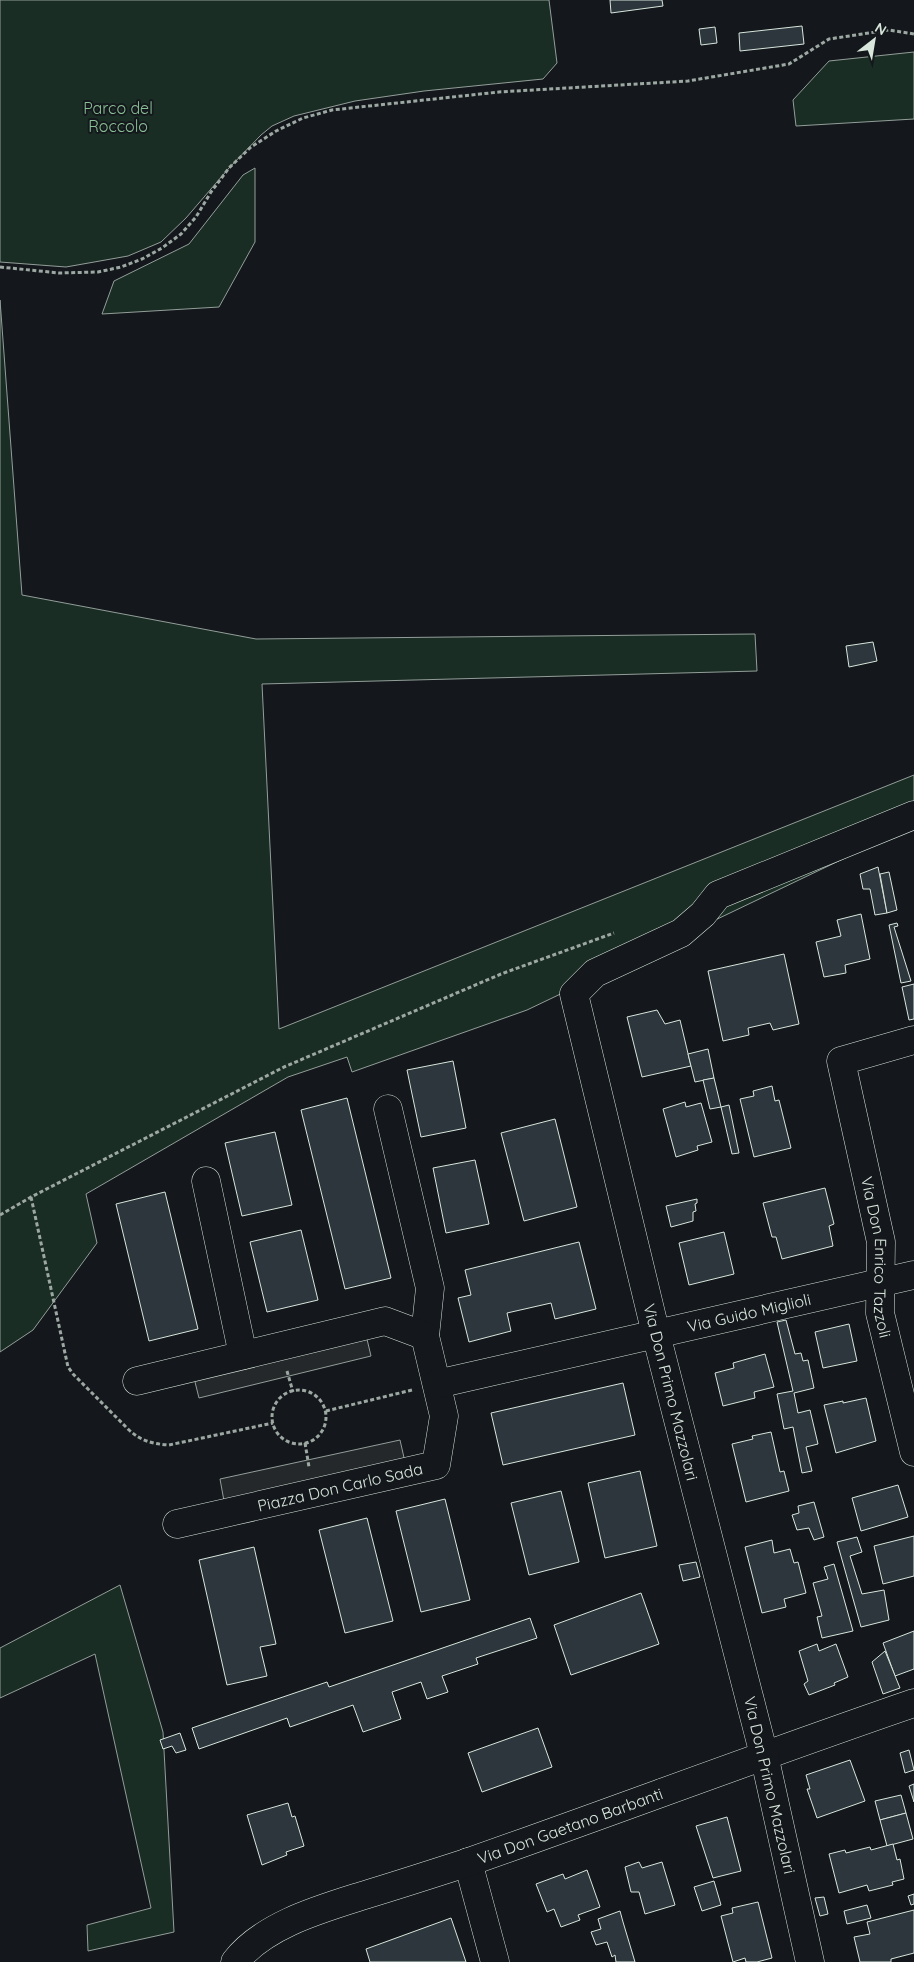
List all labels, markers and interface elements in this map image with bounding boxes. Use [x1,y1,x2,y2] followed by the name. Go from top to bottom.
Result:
[849,15,899,65] north arrow
[872,18,890,39] text: N
[83,98,153,136] park label: Parco del Roccolo
[857,1175,896,1340] street label: Via Don Enrico Tazzoli
[685,1289,813,1337] street label: Via Guido Miglioli
[639,1302,703,1482] street label: Via Don Primo Mazzolari
[255,1458,425,1516] street label: Piazza Don Carlo Sada
[740,1694,800,1876] street label: Via Don Primo Mazzolari
[475,1783,665,1868] street label: Via Don Gaetano Barbanti

